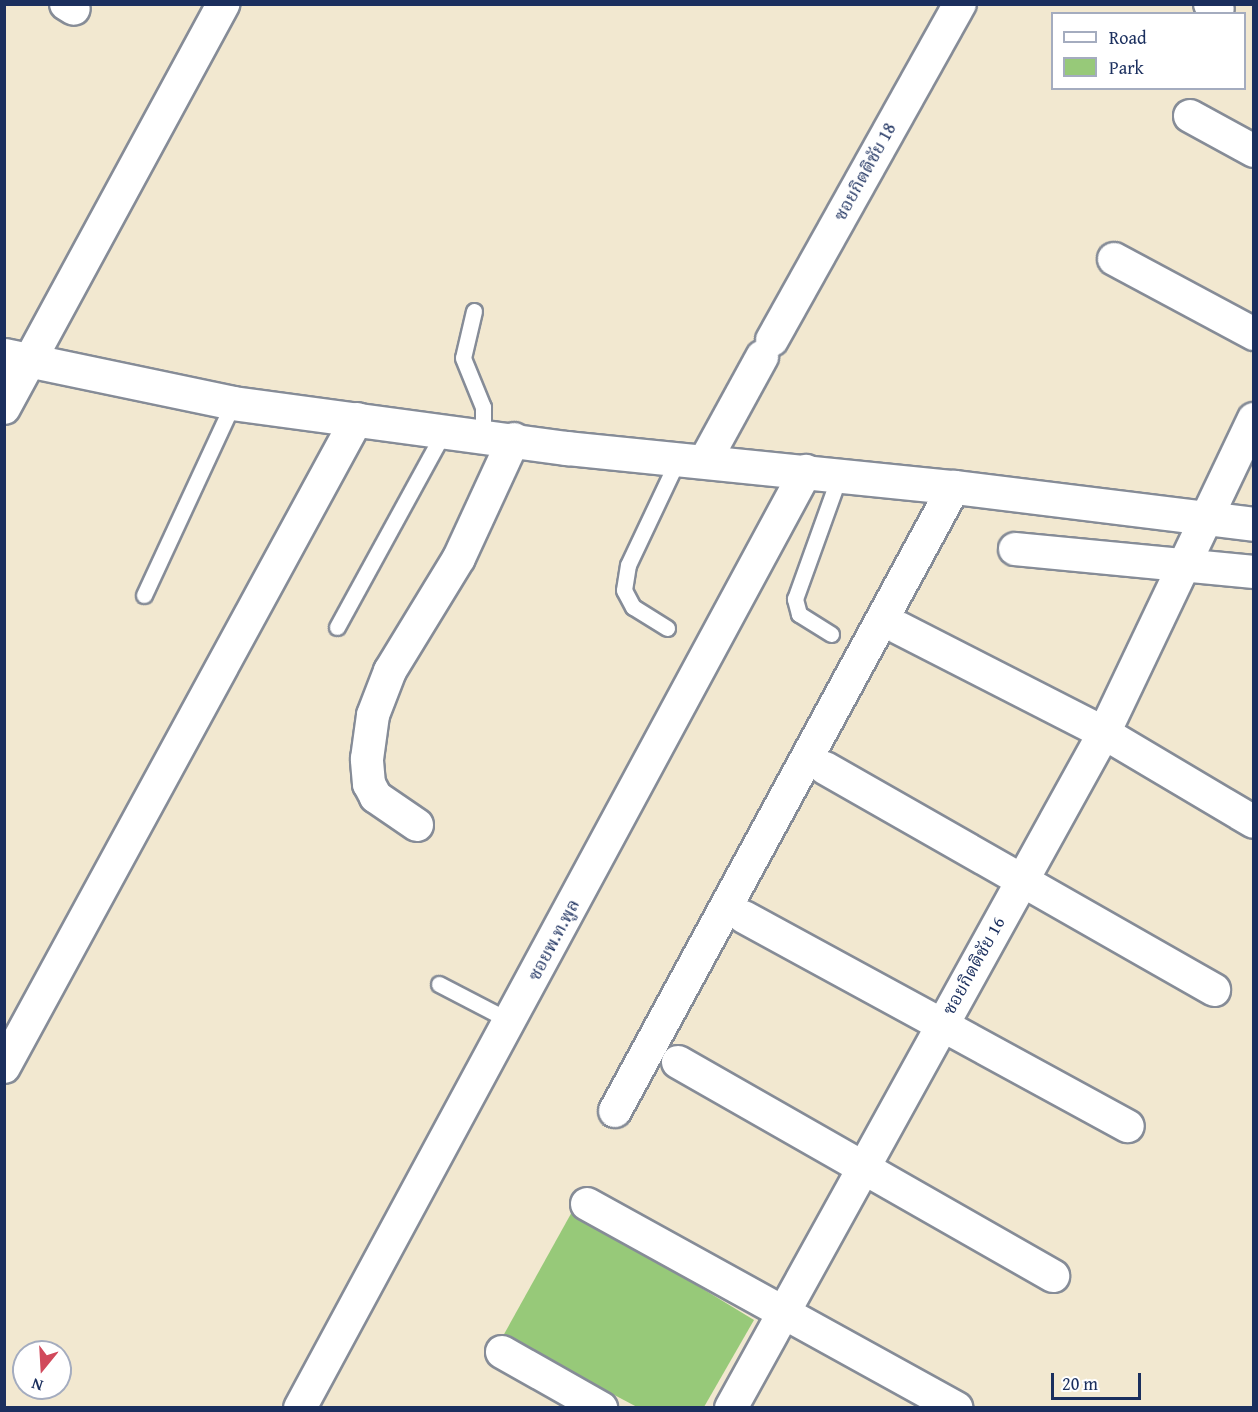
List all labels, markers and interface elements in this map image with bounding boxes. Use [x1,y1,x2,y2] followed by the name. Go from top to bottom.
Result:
[1051,12,1246,90] legend
[1109,24,1147,51] text: Road
[1109,54,1144,81] text: Park
[829,119,901,225] street label: ซอยกิตติชัย 18
[523,895,585,985] street label: ซอยพ.ท.พูล
[938,913,1010,1019] street label: ซอยกิตติชัย 16
[12,1340,72,1400] north arrow
[1054,1361,1144,1399] scale bar
[1062,1370,1098,1397] text: 20 m
[28,1372,46,1398] text: N

